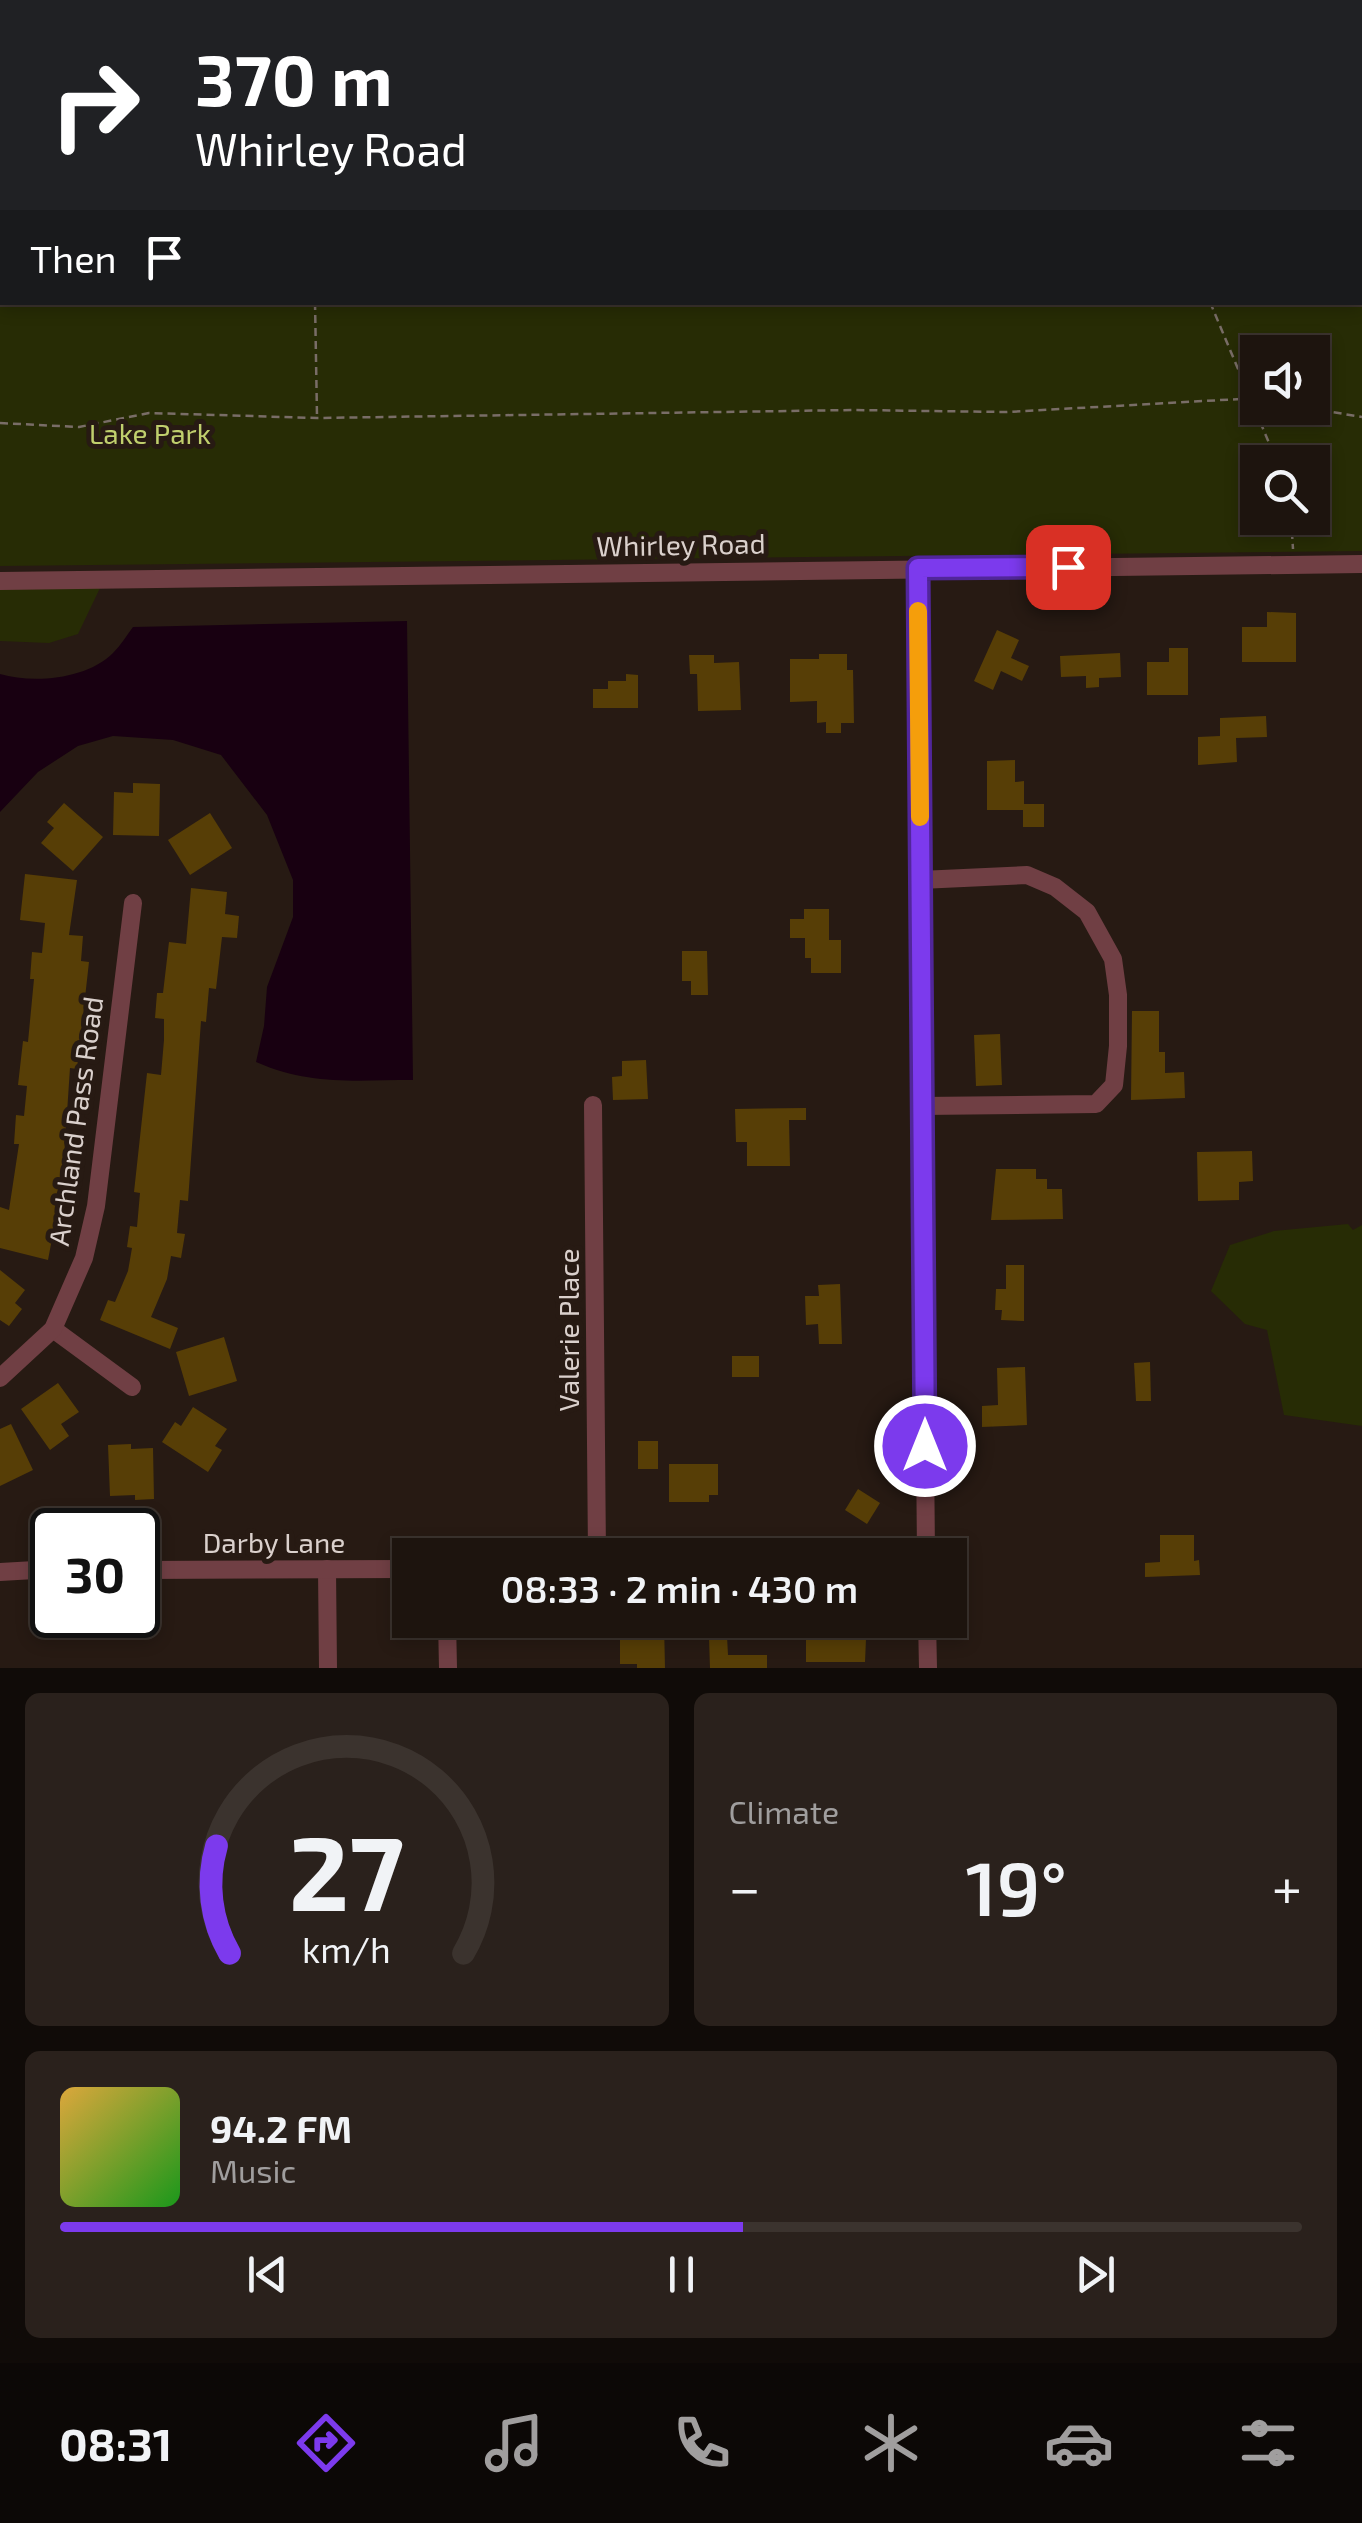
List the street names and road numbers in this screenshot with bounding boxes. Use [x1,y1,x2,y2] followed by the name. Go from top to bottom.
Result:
[596,526,766,562] street label: Whirley Road
[41,994,109,1248] street label: Archland Pass Road
[551,1248,585,1412] street label: Valerie Place
[203,1525,345,1559] street label: Darby Lane

